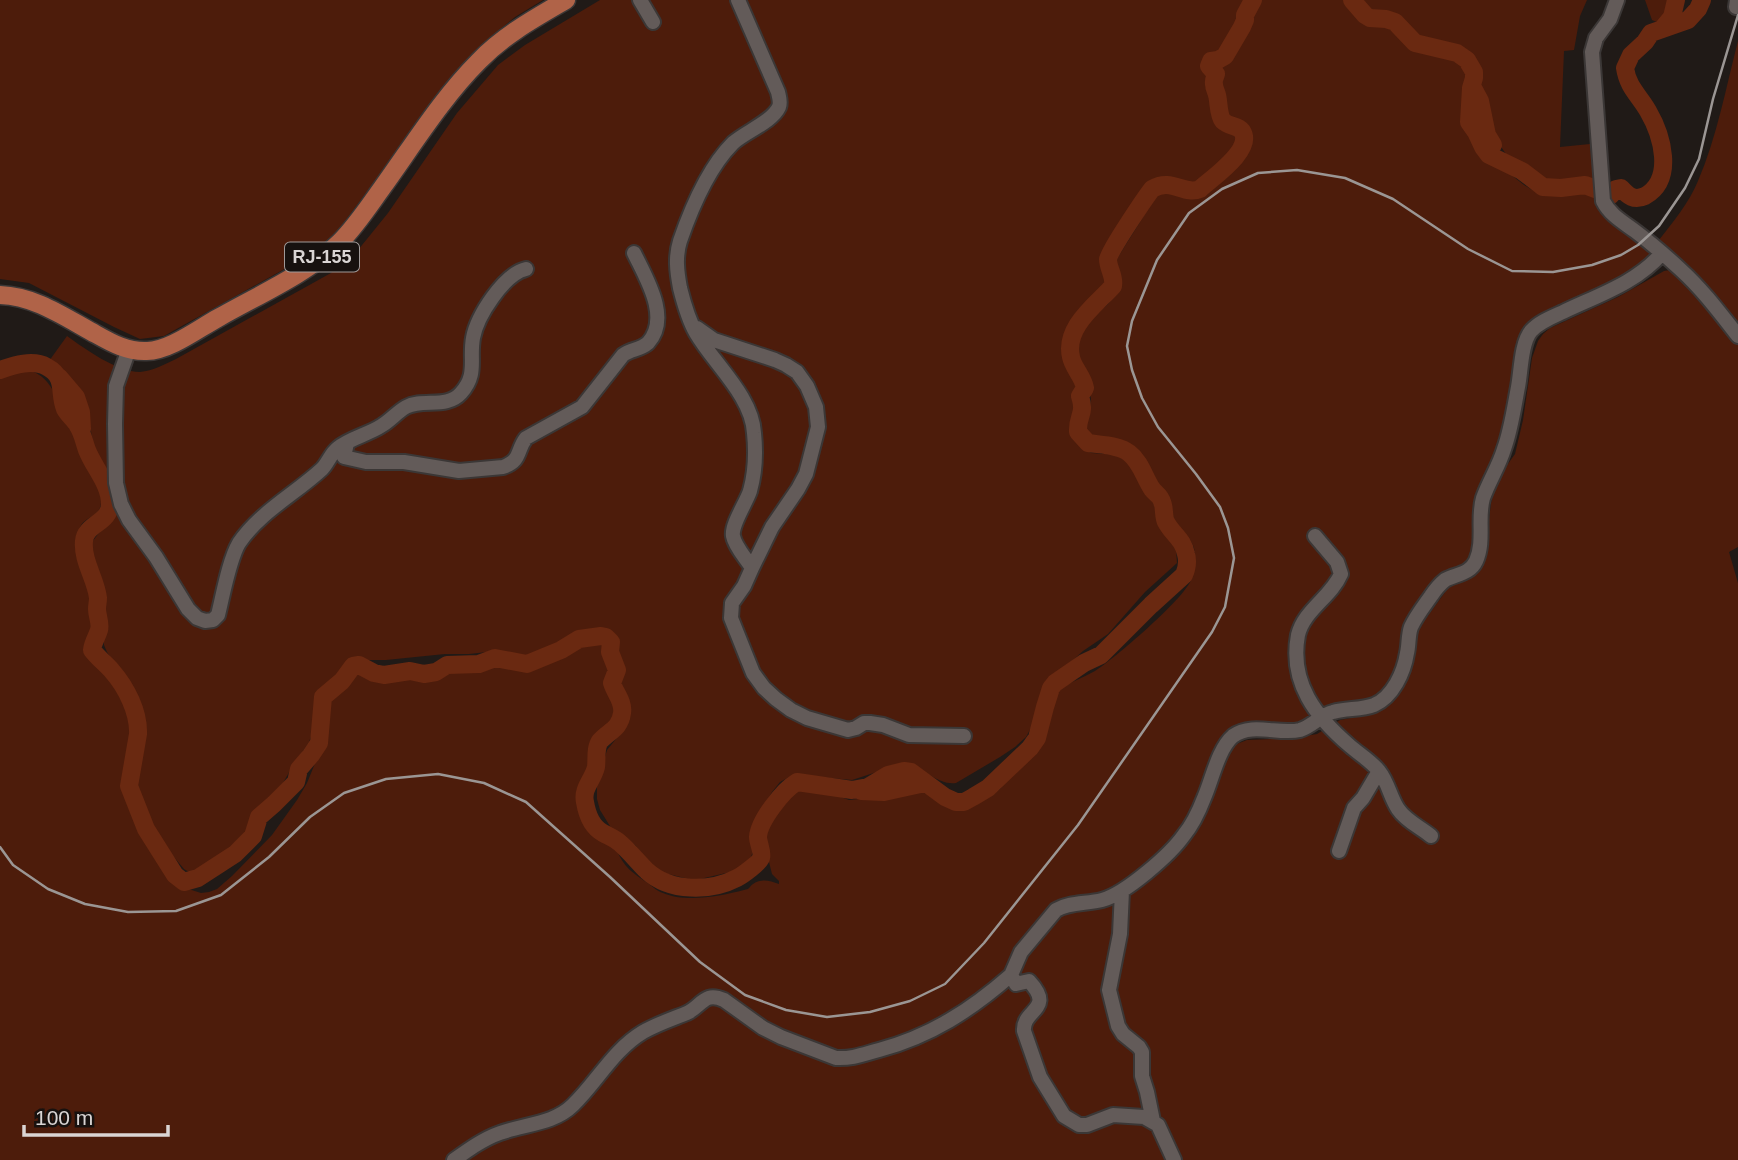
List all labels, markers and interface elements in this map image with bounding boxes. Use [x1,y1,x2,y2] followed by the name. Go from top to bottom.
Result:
[285,243,359,272] road number: RJ-155
[24,1094,168,1138] scale bar
[35,1106,93,1129] text: 100 m

